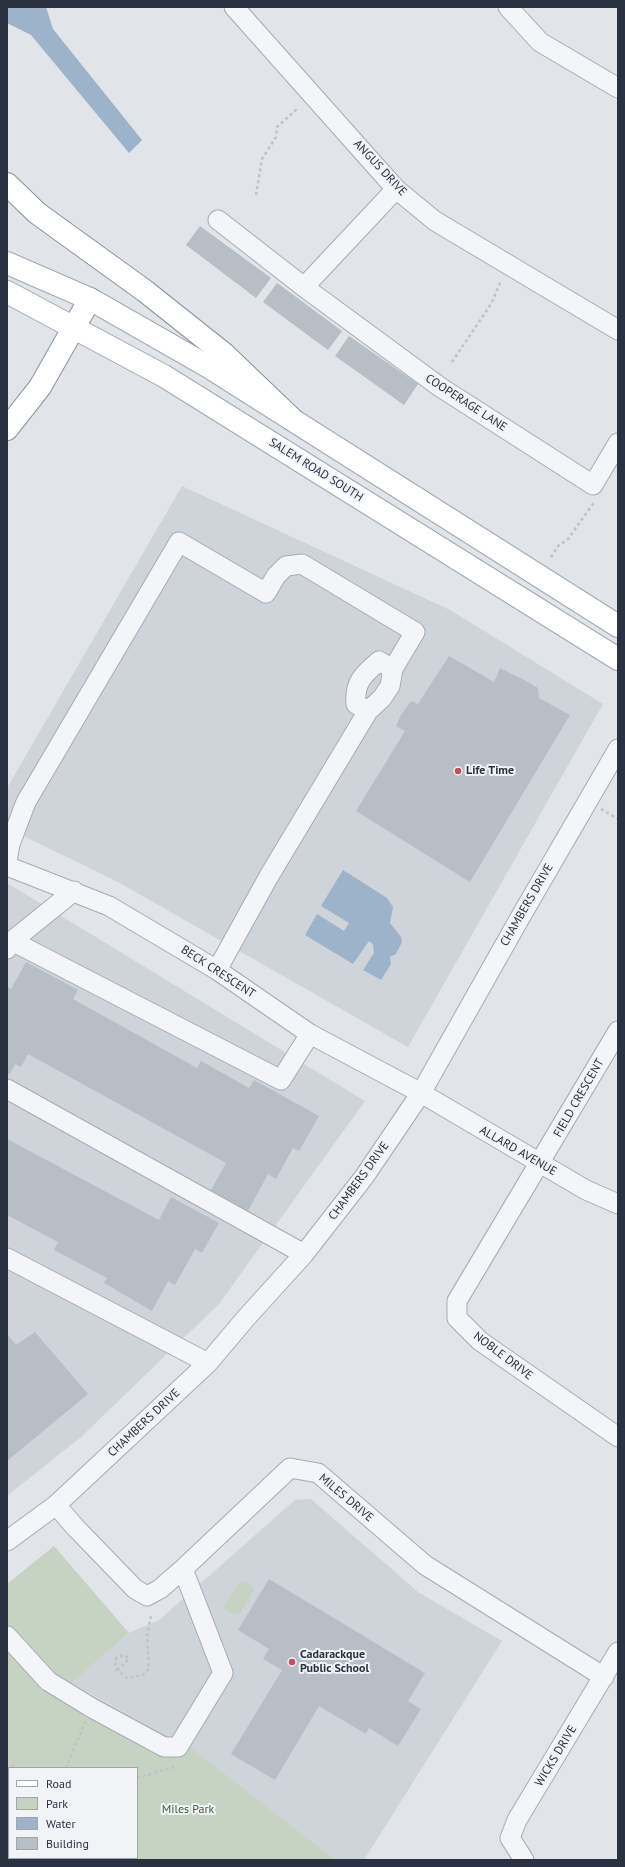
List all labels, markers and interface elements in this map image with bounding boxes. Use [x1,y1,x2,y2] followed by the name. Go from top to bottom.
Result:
[350,137,410,199] street label: ANGUS DRIVE
[422,371,510,435] street label: COOPERAGE LANE
[266,435,366,505] street label: SALEM ROAD SOUTH
[466,764,514,778] place label: Life Time
[453,766,463,776] marker: Life Time
[497,861,557,949] street label: CHAMBERS DRIVE
[178,943,258,1001] street label: BECK CRESCENT
[551,1056,607,1140] street label: FIELD CRESCENT
[477,1123,559,1179] street label: ALLARD AVENUE
[326,1139,392,1223] street label: CHAMBERS DRIVE
[470,1329,536,1383] street label: NOBLE DRIVE
[105,1386,183,1460] street label: CHAMBERS DRIVE
[316,1471,376,1525] street label: MILES DRIVE
[300,1648,369,1676] place label: Cadarackque Public School
[287,1657,297,1667] marker: Cadarackque Public School
[532,1723,580,1789] street label: WICKS DRIVE
[8,1767,138,1859] legend
[46,1776,71,1791] text: Road
[46,1796,68,1811] text: Park
[162,1803,214,1817] park label: Miles Park
[46,1816,76,1831] text: Water
[46,1836,89,1851] text: Building

